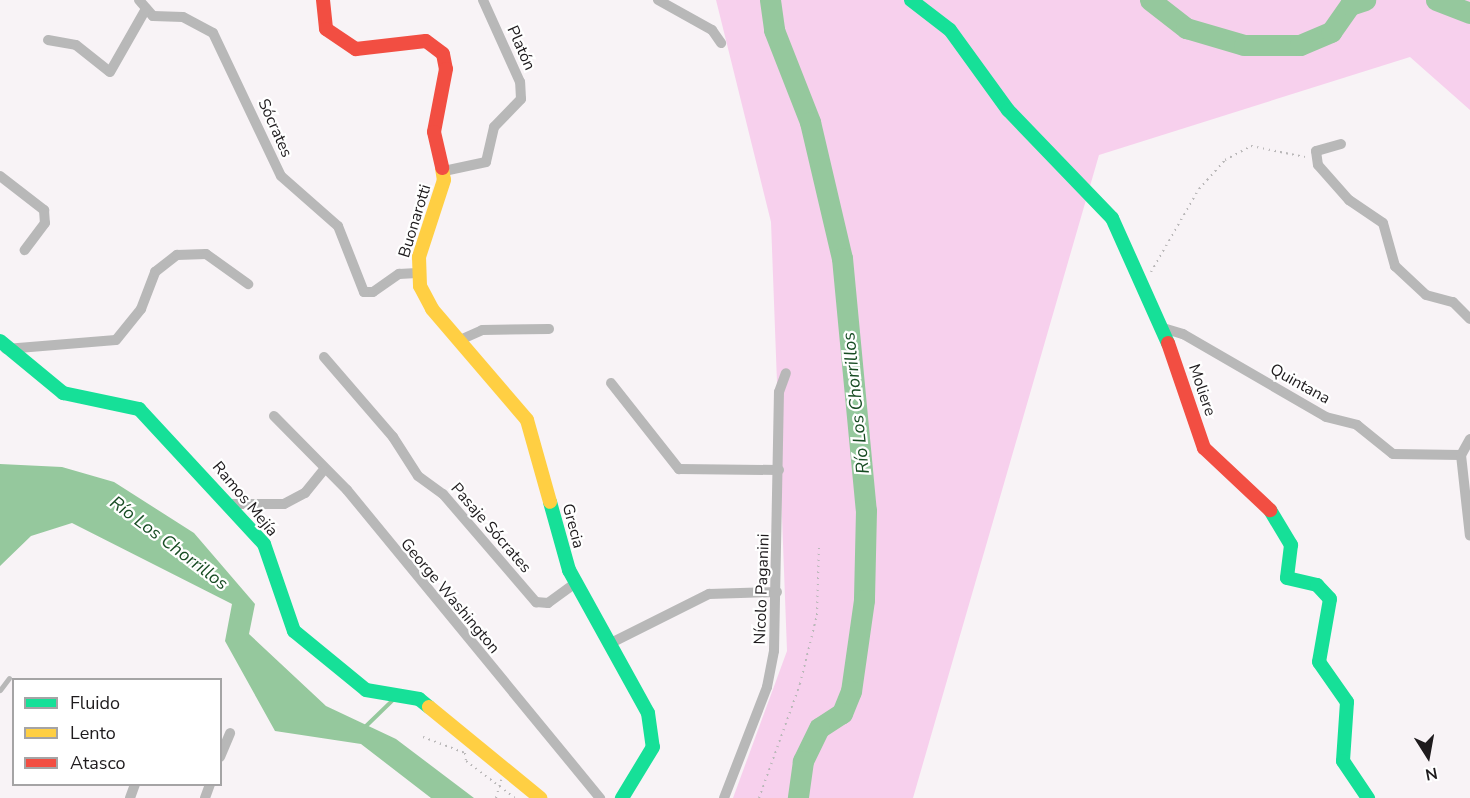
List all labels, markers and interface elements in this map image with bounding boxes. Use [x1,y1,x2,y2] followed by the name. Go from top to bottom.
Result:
[503,23,539,73] street label: Platón
[254,96,296,160] street label: Sócrates
[395,182,435,260] street label: Buonarotti
[838,331,874,475] water label: Río Los Chorrillos
[1267,360,1333,408] street label: Quintana
[1184,361,1220,419] street label: Moliere
[208,458,282,540] street label: Ramos Mejía
[447,479,535,577] street label: Pasaje Sócrates
[106,492,232,594] water label: Río Los Chorrillos
[558,502,588,550] street label: Grecia
[750,533,774,645] street label: Nícolo Paganini
[396,535,504,657] street label: George Washington
[12,678,222,786] legend
[70,691,120,715] text: Fluido
[70,721,116,745] text: Lento
[1398,726,1458,786] north arrow
[70,751,126,775] text: Atasco
[1423,762,1439,786] text: N

